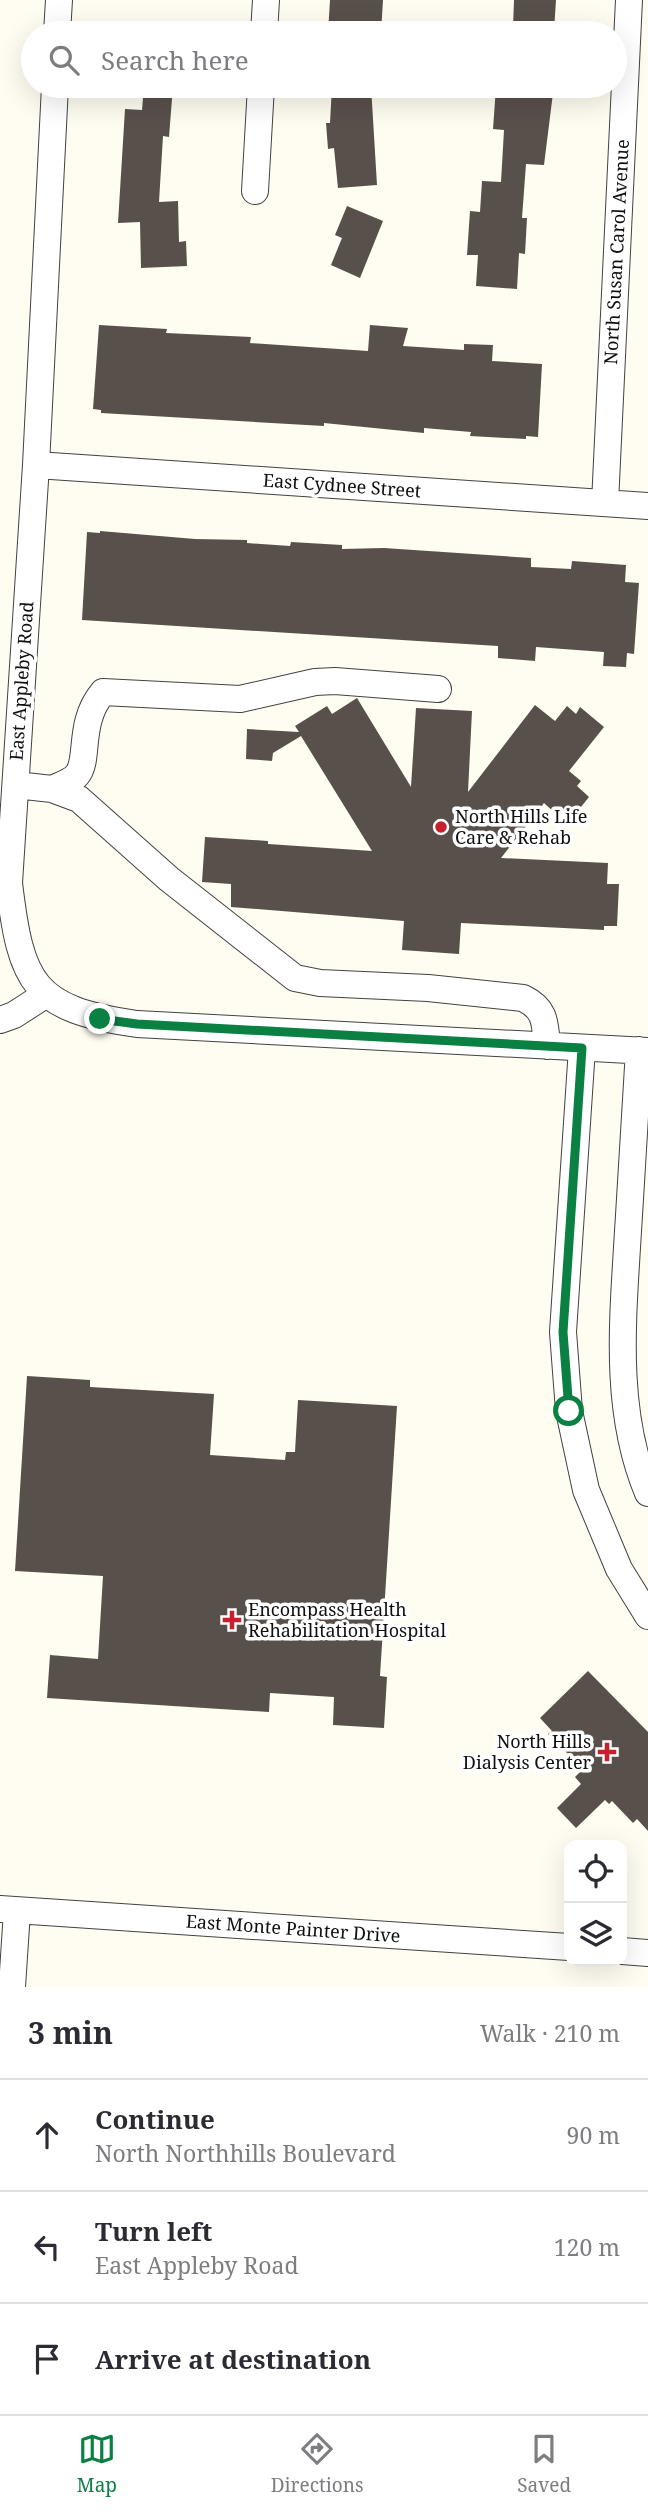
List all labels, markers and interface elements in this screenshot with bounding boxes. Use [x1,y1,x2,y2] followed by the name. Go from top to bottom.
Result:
[21,21,627,98] search box
[45,41,83,79] icon: search
[101,42,249,78] text: Search here
[598,139,634,365] street label: North Susan Carol Avenue
[262,468,422,503] street label: East Cydnee Street
[3,601,39,761] street label: East Appleby Road
[455,804,587,849] place label: North Hills Life Care & Rehab
[433,819,449,835] marker: North Hills Life Care & Rehab
[84,1003,115,1034] route end
[553,1395,584,1426] route start
[248,1597,446,1642] place label: Encompass Health Rehabilitation Hospital
[222,1610,242,1630] marker: Encompass Health Rehabilitation Hospital
[463,1729,592,1774] place label: North Hills Dialysis Center
[597,1742,617,1762] marker: North Hills Dialysis Center
[564,1840,627,1966] map controls
[564,1840,627,1903] button: locate
[564,1903,627,1966] button: layers
[185,1909,401,1947] street label: East Monte Painter Drive
[28,2012,113,2053] text: 3 min
[480,2017,620,2049] text: Walk · 210 m
[95,2101,215,2137] text: Continue
[28,2116,66,2154] icon: ahead
[567,2119,620,2151] text: 90 m
[95,2137,396,2169] text: North Northhills Boulevard
[95,2213,212,2249] text: Turn left
[28,2228,66,2266] icon: left
[554,2231,620,2263] text: 120 m
[95,2249,299,2281] text: East Appleby Road
[28,2340,66,2378] icon: arrive
[95,2341,371,2377] text: Arrive at destination
[77,2430,117,2498] tab: Map
[271,2430,364,2498] tab: Directions
[517,2430,571,2498] tab: Saved

